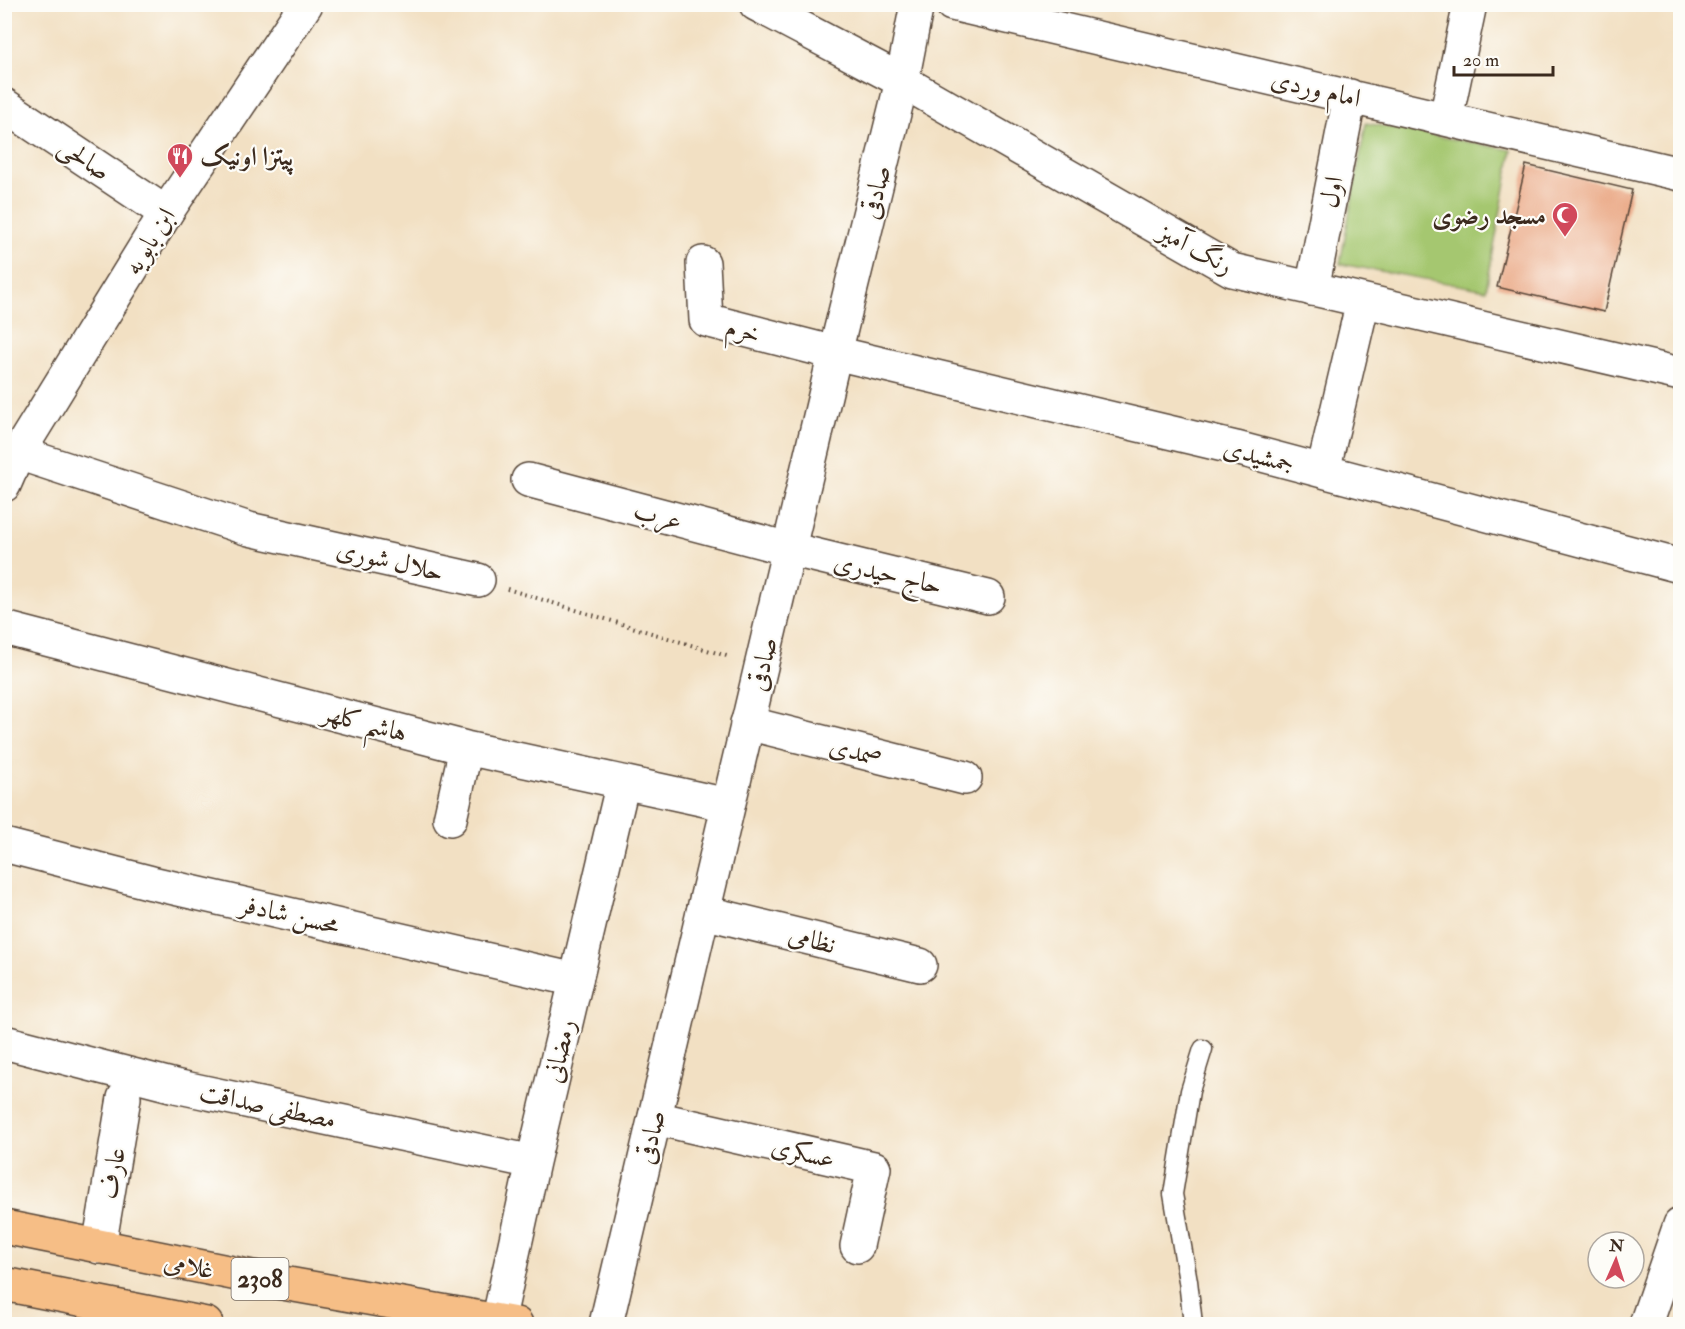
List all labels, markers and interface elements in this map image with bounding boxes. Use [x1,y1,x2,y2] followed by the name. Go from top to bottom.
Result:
[1454,39,1553,77] scale bar
[1463,49,1499,72] text: 20 m
[1266,63,1364,121] street label: امام وردی
[52,130,116,189] street label: صالحی
[165,141,195,179] restaurant icon: پیتزا اونیک
[200,141,294,176] place label: پیتزا اونیک
[854,162,898,222] street label: صادقی
[1313,174,1351,211] street label: اول
[1432,200,1546,232] place label: مسجد رضوی
[1550,200,1580,238] mosque icon: مسجد رضوی
[117,202,183,281] street label: ابن بابویه
[1150,214,1239,282] street label: رنگ آمیز
[721,311,763,357] street label: خرم
[1220,432,1298,480] street label: جمشیدی
[630,494,685,539] street label: عرب
[333,533,446,589] street label: حلال شوری
[829,546,945,609] street label: حاج حیدری
[741,634,785,694] street label: صادقی
[314,696,410,758] street label: هاشم کلهر
[826,730,886,774] street label: صمدی
[234,887,343,943] street label: محسن شادفر
[785,919,839,961] street label: نظامی
[537,1016,583,1086] street label: رمضانی
[196,1076,339,1138] street label: مصطفی صداقت
[629,1107,673,1167] street label: صادقی
[768,1130,838,1176] street label: عسکری
[93,1145,133,1202] street label: عارف
[1586,1230,1646,1290] north arrow
[1608,1236,1625,1256] text: N
[161,1245,217,1287] street label: غلامی
[232,1258,288,1300] road number: 2308

